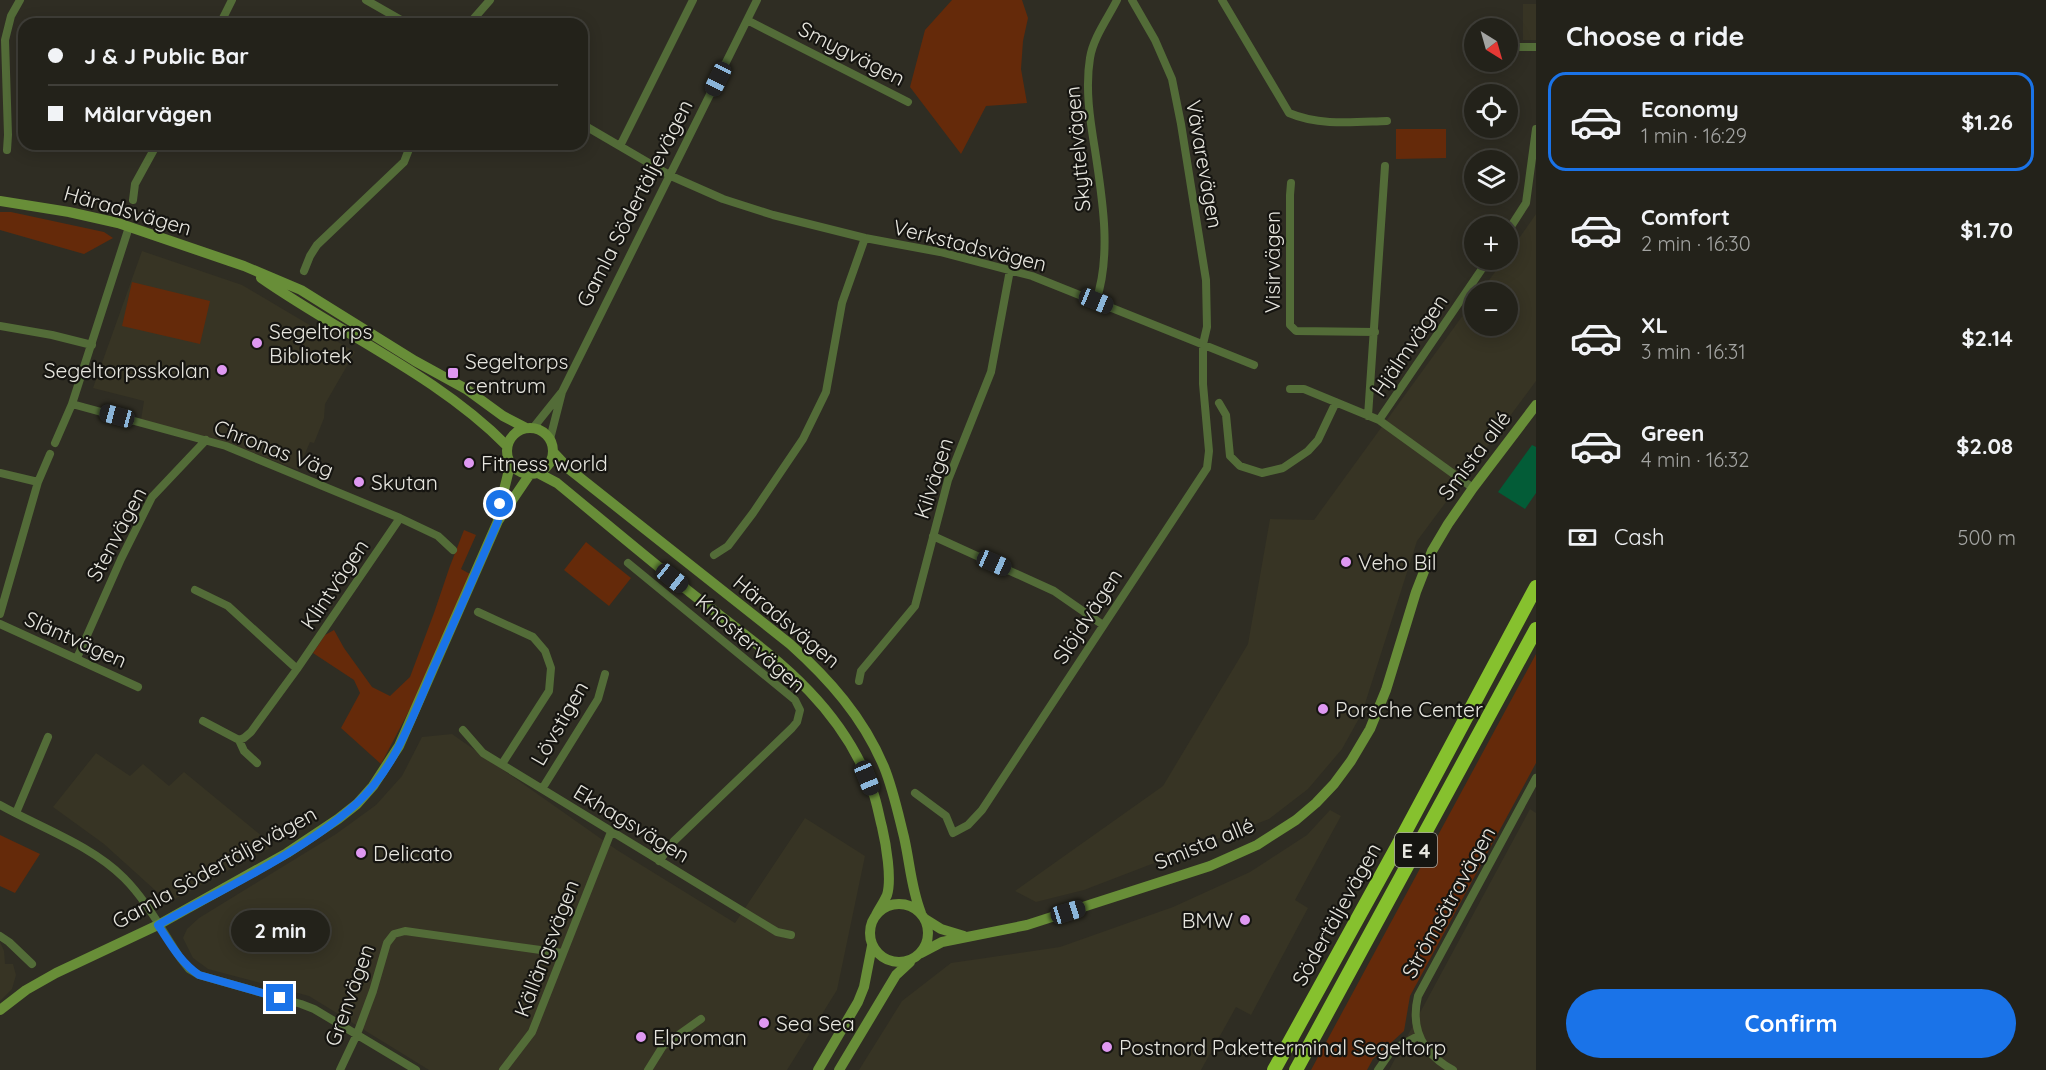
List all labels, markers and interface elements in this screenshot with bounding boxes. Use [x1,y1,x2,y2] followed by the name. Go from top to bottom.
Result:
[794,15,910,91] street label: Smygvägen
[1464,18,1518,72] north arrow
[1464,18,1518,336] map controls
[1566,19,1744,53] text: Choose a ride
[84,42,249,70] text: J & J Public Bar
[702,59,734,99] car
[1464,84,1518,138] button: locate
[1059,85,1095,213] street label: Skyttelvägen
[570,95,698,311] street label: Gamla Södertäljevägen
[1569,95,1623,149] icon: car
[1641,95,1739,123] text: Economy
[1181,98,1229,230] street label: Vävarevägen
[84,100,212,128] text: Mälarvägen
[1961,108,2013,136] text: $1.26
[1641,123,1747,148] text: 1 min · 16:29
[1464,150,1518,204] button: layers
[61,179,195,241] street label: Häradsvägen
[1569,203,1623,257] icon: car
[1641,203,1730,231] text: Comfort
[1259,211,1285,313] street label: Visirvägen
[891,213,1049,277] street label: Verkstadsvägen
[1464,216,1518,270] button: +
[1960,216,2013,244] text: $1.70
[1641,231,1751,256] text: 2 min · 16:30
[1464,282,1518,336] button: −
[1076,286,1116,316] car
[1365,289,1453,401] street label: Hjälmvägen
[1569,311,1623,365] icon: car
[1641,311,1668,339] text: XL
[269,318,372,368] place label: Segeltorps Bibliotek
[1961,324,2013,352] text: $2.14
[250,336,264,350] marker: Segeltorps Bibliotek
[1641,339,1746,364] text: 3 min · 16:31
[465,348,568,398] place label: Segeltorps centrum
[44,357,210,383] place label: Segeltorpsskolan
[215,363,229,377] marker: Segeltorpsskolan
[446,366,460,380] marker: Segeltorps centrum
[97,403,137,429] car
[1432,405,1516,505] street label: Smista allé
[211,413,337,483] street label: Chronas Väg
[1569,419,1623,473] icon: car
[1641,419,1704,447] text: Green
[1956,432,2013,460] text: $2.08
[908,434,958,522] street label: Kilvägen
[1641,447,1749,472] text: 4 min · 16:32
[481,450,608,476] place label: Fitness world
[462,456,476,470] marker: Fitness world
[371,469,438,495] place label: Skutan
[352,475,366,489] marker: Skutan
[80,482,152,586] street label: Stenvägen
[486,490,513,517] route start
[1566,521,1599,554] icon: cash
[1614,523,1665,551] text: Cash
[1958,525,2016,550] text: 500 m
[294,534,374,634] street label: Klintvägen
[974,547,1014,579] car
[1358,549,1437,575] place label: Veho Bil
[1339,555,1353,569] marker: Veho Bil
[652,560,692,596] car
[1047,564,1127,668] street label: Slöjdvägen
[728,569,846,673] street label: Häradsvägen
[691,588,811,698] street label: Knostervägen
[21,605,131,673] street label: Släntvägen
[525,676,593,770] street label: Lövstigen
[1335,696,1483,722] place label: Porsche Center
[1316,702,1330,716] marker: Porsche Center
[852,758,882,798] car
[569,778,695,868] street label: Ekhagsvägen
[107,800,321,934] street label: Gamla Södertäljevägen
[1150,811,1258,875] street label: Smista allé
[1396,822,1500,982] street label: Strömsätravägen
[1395,833,1437,867] road number: E 4
[1286,838,1386,990] street label: Södertäljevägen
[373,840,453,866] place label: Delicato
[354,846,368,860] marker: Delicato
[508,876,584,1020] street label: Källängsvägen
[1048,898,1088,926] car
[1182,907,1233,933] place label: BMW
[230,911,330,953] callout: 2 min
[1238,913,1252,927] marker: BMW
[254,918,307,943] text: 2 min
[319,940,379,1050] street label: Grenvägen
[266,984,293,1011] route end
[1566,989,2016,1058] button: Confirm
[776,1010,855,1036] place label: Sea Sea
[757,1016,771,1030] marker: Sea Sea
[653,1024,747,1050] place label: Elproman
[634,1030,648,1044] marker: Elproman
[1119,1034,1446,1060] place label: Postnord Paketterminal Segeltorp
[1100,1040,1114,1054] marker: Postnord Paketterminal Segeltorp

